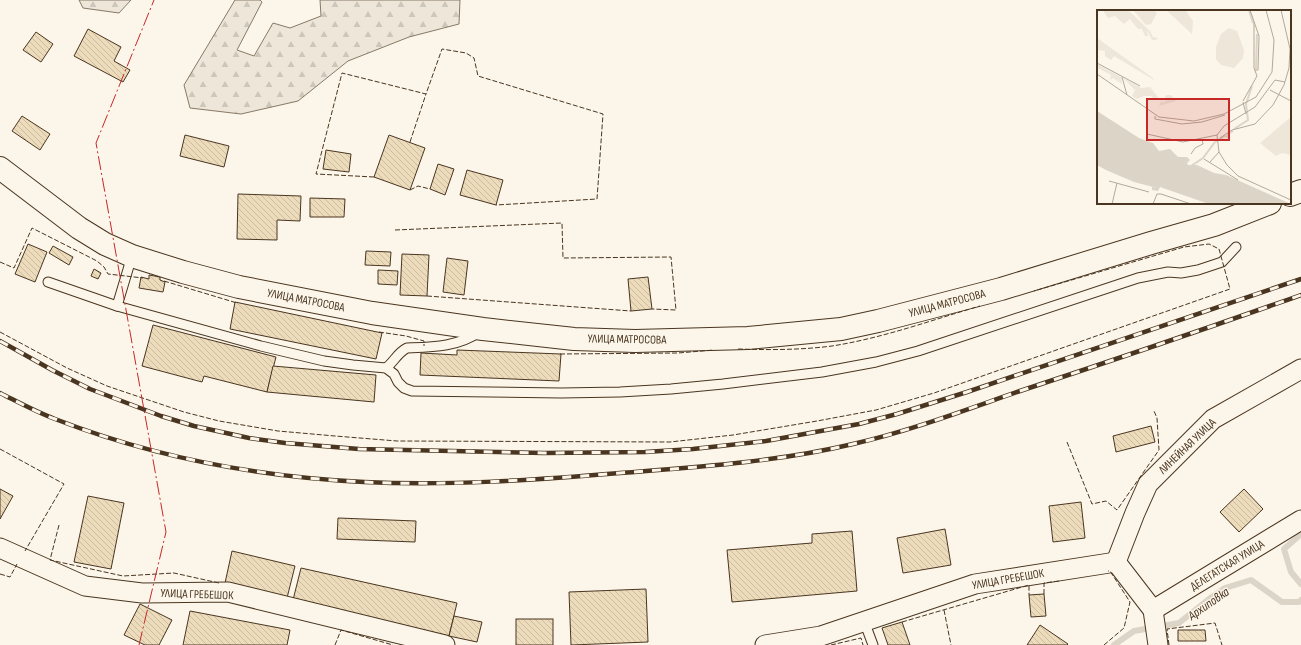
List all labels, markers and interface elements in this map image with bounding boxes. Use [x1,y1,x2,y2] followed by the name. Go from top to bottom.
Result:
[1097,10,1291,204] inset map
[266,286,347,316] street label: УЛИЦА МАТРОСОВА
[907,286,988,321] street label: УЛИЦА МАТРОСОВА
[588,331,667,348] street label: УЛИЦА МАТРОСОВА
[1155,415,1220,478] street label: ЛИНЕЙНАЯ УЛИЦА
[1187,536,1268,594] street label: ДЕЛЕГАТСКАЯ УЛИЦА
[971,566,1046,593] street label: УЛИЦА ГРЕБЕШОК
[1184,583,1233,624] water label: Архиповка
[160,586,234,603] street label: УЛИЦА ГРЕБЕШОК

